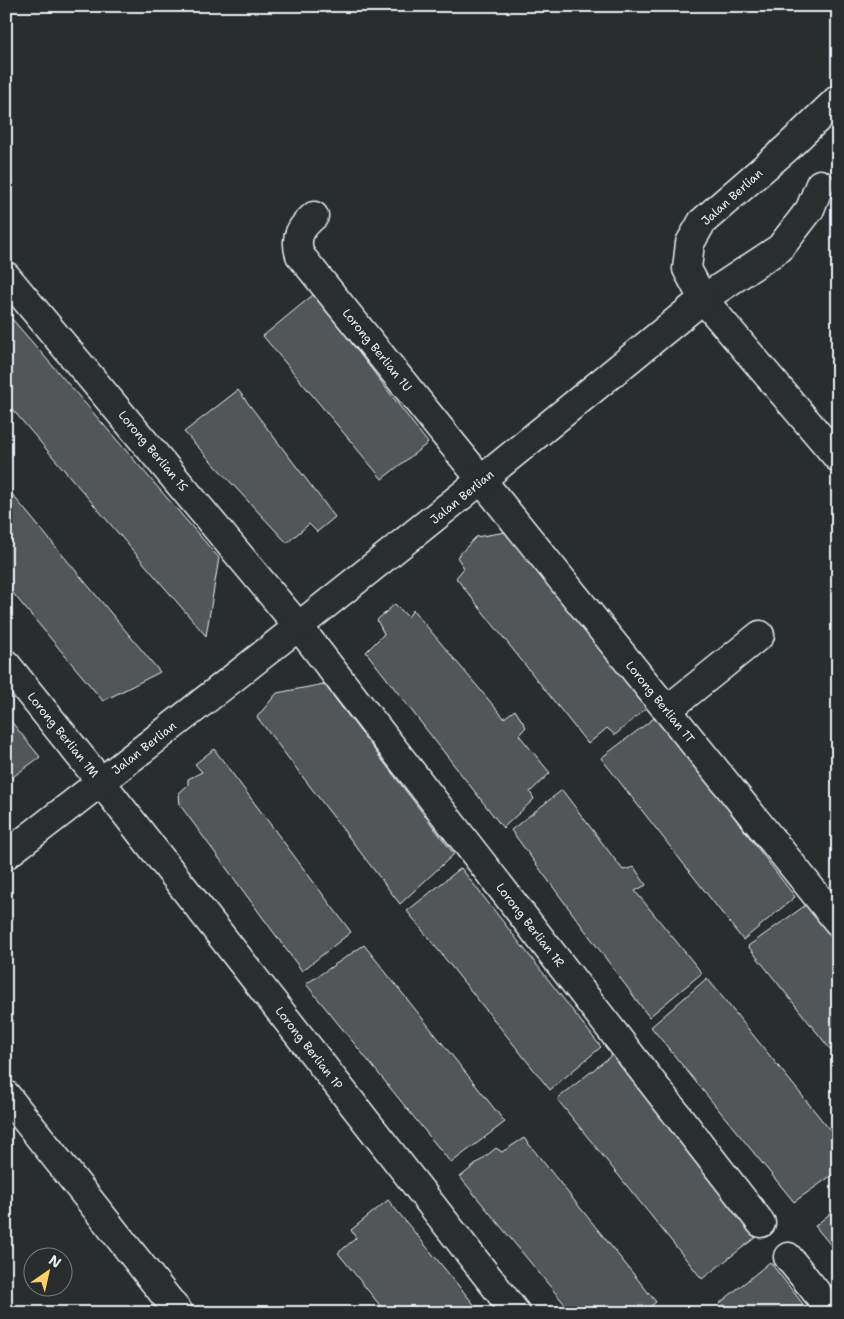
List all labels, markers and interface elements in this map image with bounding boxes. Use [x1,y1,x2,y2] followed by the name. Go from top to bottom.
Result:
[698,165,766,229] street label: Jalan Berlian
[339,305,415,395] street label: Lorong Berlian 1U
[115,407,192,495] street label: Lorong Berlian 1S
[427,466,497,528] street label: Jalan Berlian
[622,658,698,747] street label: Lorong Berlian 1T
[24,689,103,781] street label: Lorong Berlian 1M
[109,718,179,778] street label: Jalan Berlian
[492,880,568,970] street label: Lorong Berlian 1R
[272,1003,346,1093] street label: Lorong Berlian 1P
[22,1246,72,1296] north arrow
[46,1251,65,1272] text: N

